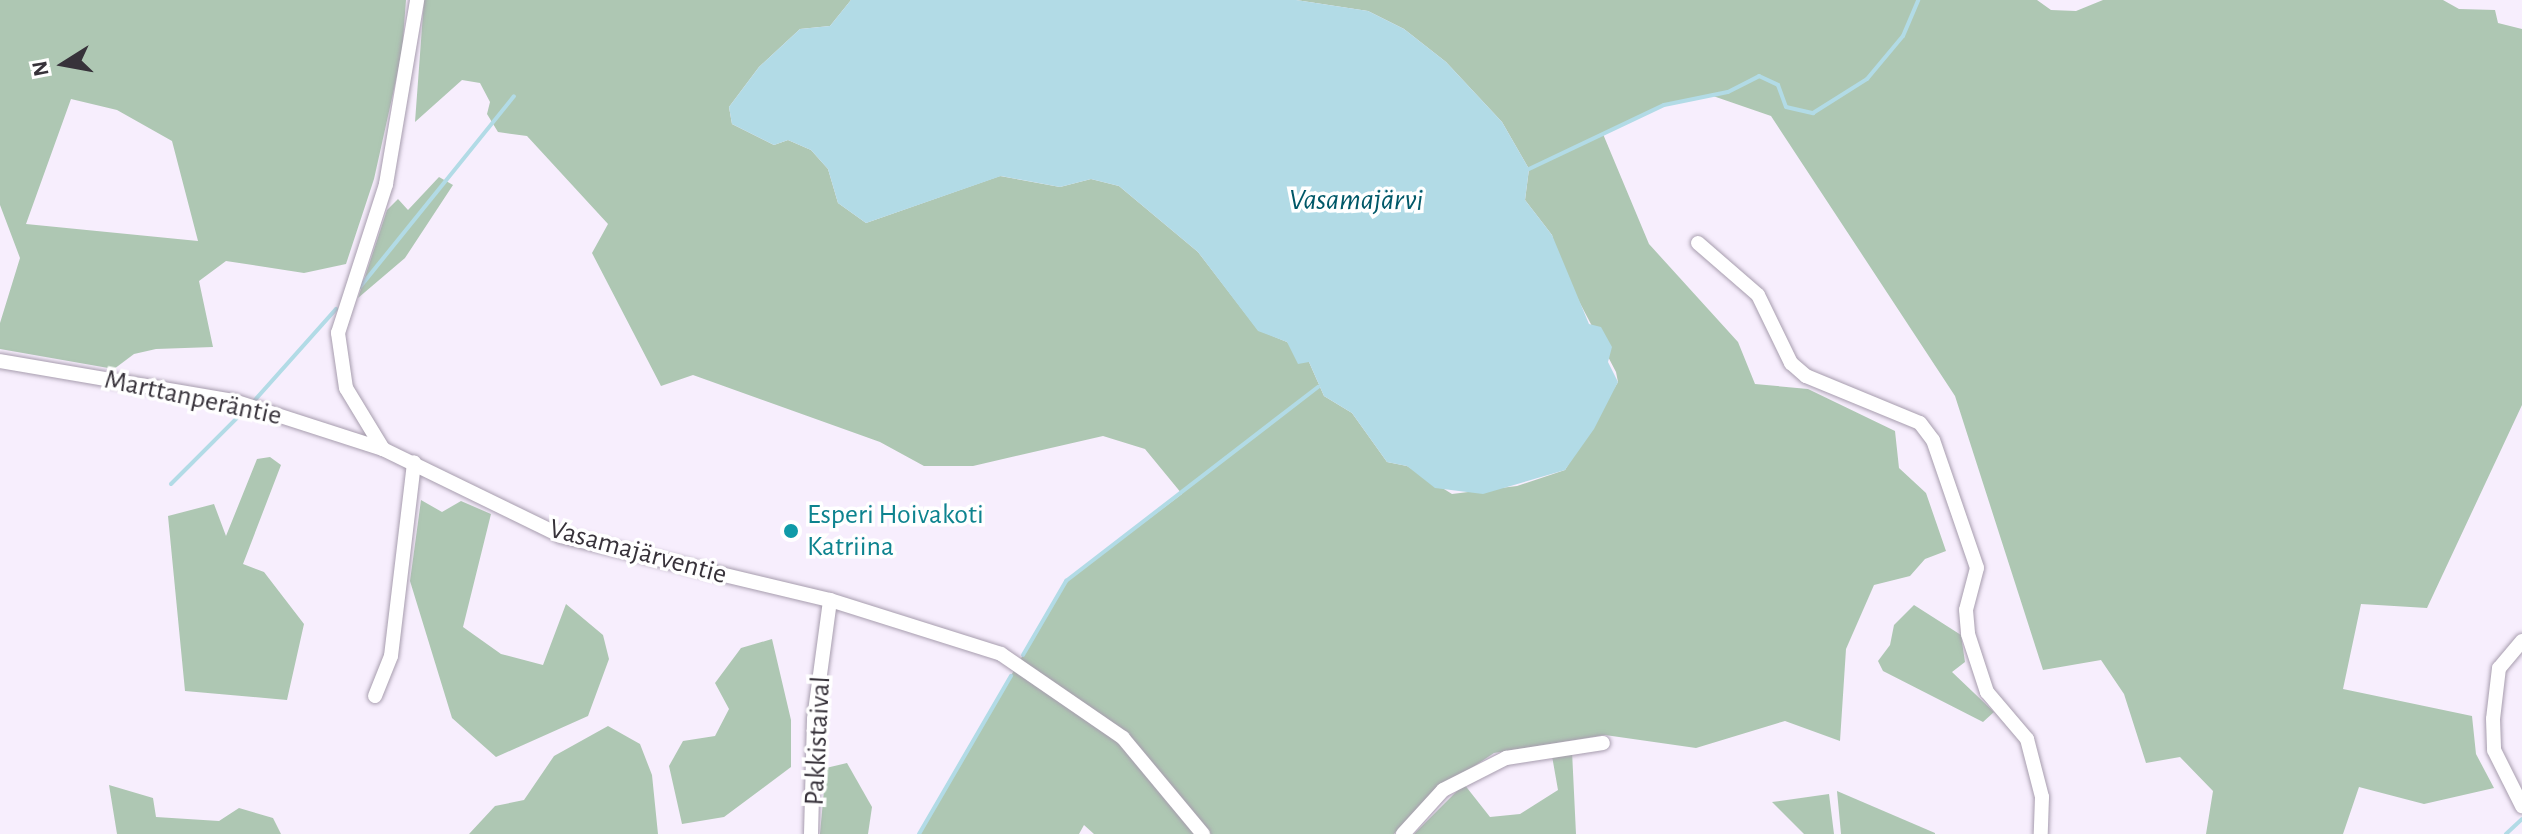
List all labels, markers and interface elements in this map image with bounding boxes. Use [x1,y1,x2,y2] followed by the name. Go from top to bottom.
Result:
[24,24,104,104] north arrow
[28,59,53,78] text: N
[1289,182,1423,218] water label: Vasamajärvi
[101,363,285,433] street label: Marttanperäntie
[807,498,984,564] place label: Esperi Hoivakoti Katriina
[546,512,730,592] street label: Vasamajärventie
[782,522,800,540] marker: Esperi Hoivakoti Katriina
[798,676,838,806] street label: Pakkistaival

